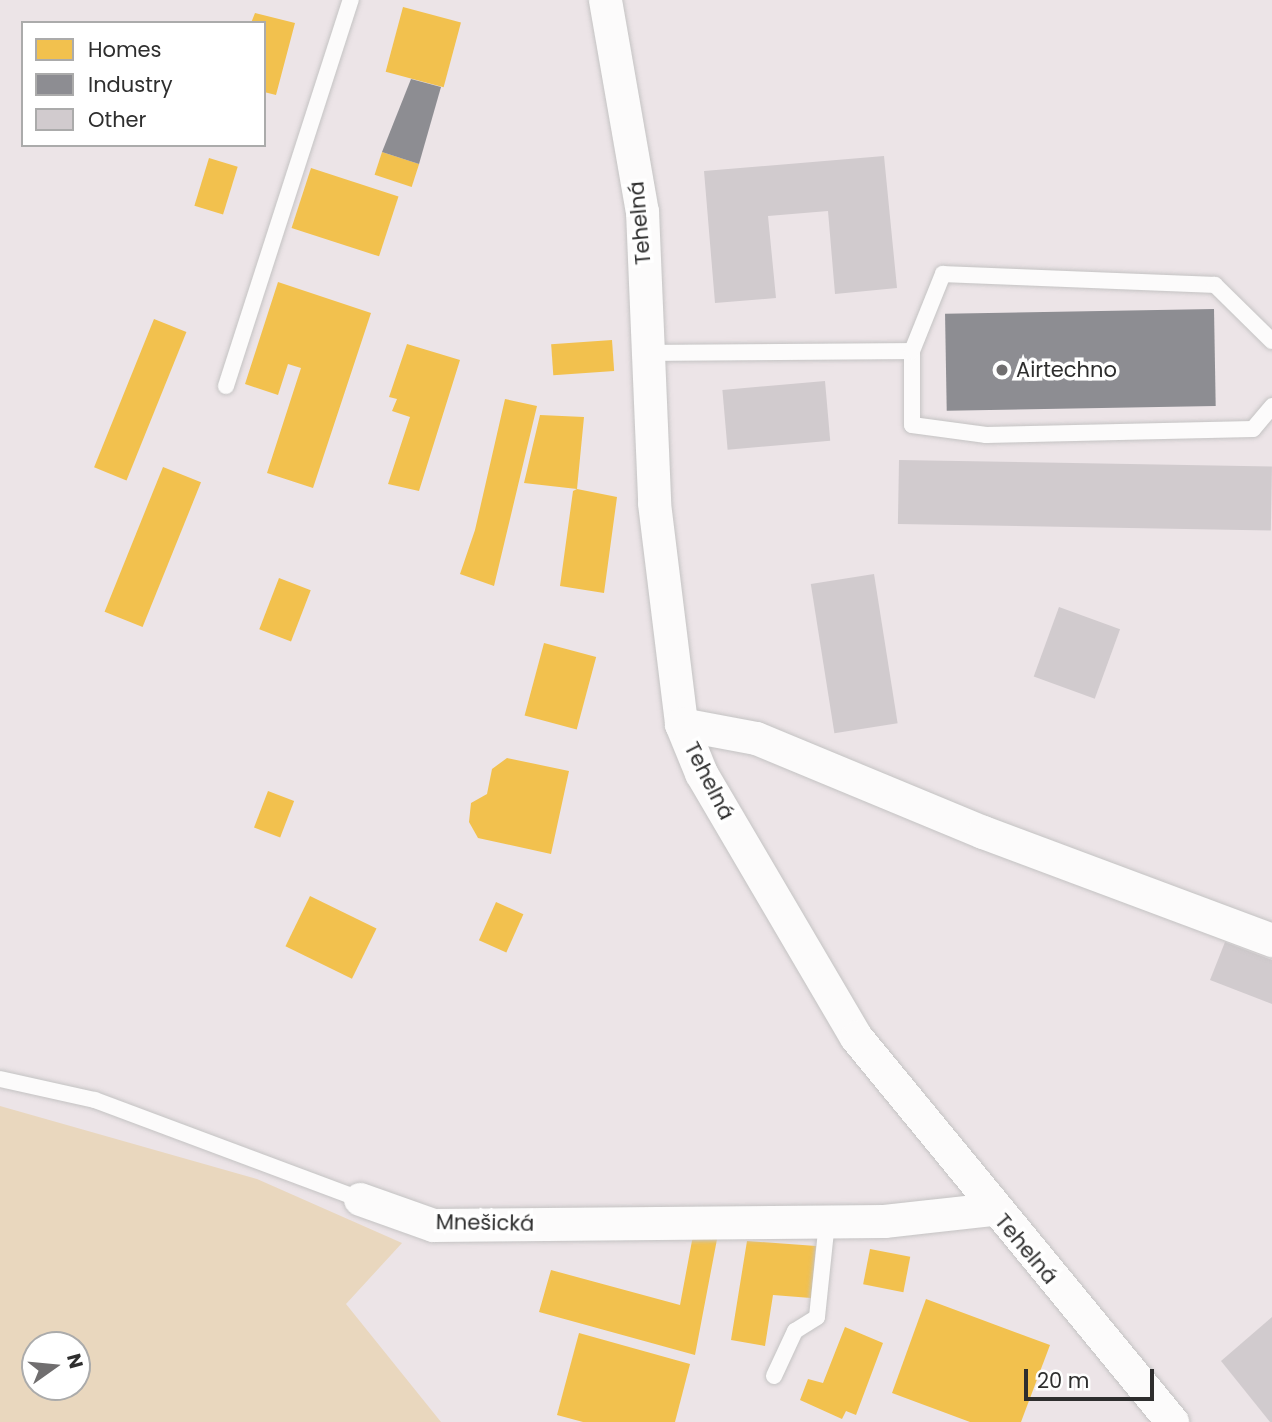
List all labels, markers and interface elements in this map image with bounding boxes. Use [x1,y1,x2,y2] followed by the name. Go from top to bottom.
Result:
[21,21,266,147] legend
[88,35,162,64] text: Homes
[88,70,173,99] text: Industry
[88,105,146,134] text: Other
[624,180,656,266] street label: Tehelná
[1016,357,1117,383] place label: Airtechno
[994,362,1010,378] marker: Airtechno
[679,738,739,824] street label: Tehelná
[989,1209,1063,1289] street label: Tehelná
[436,1210,534,1236] street label: Mnešická
[21,1331,91,1401] north arrow
[60,1351,90,1371] text: N
[1027,1356,1156,1400] scale bar
[1037,1366,1090,1395] text: 20 m

